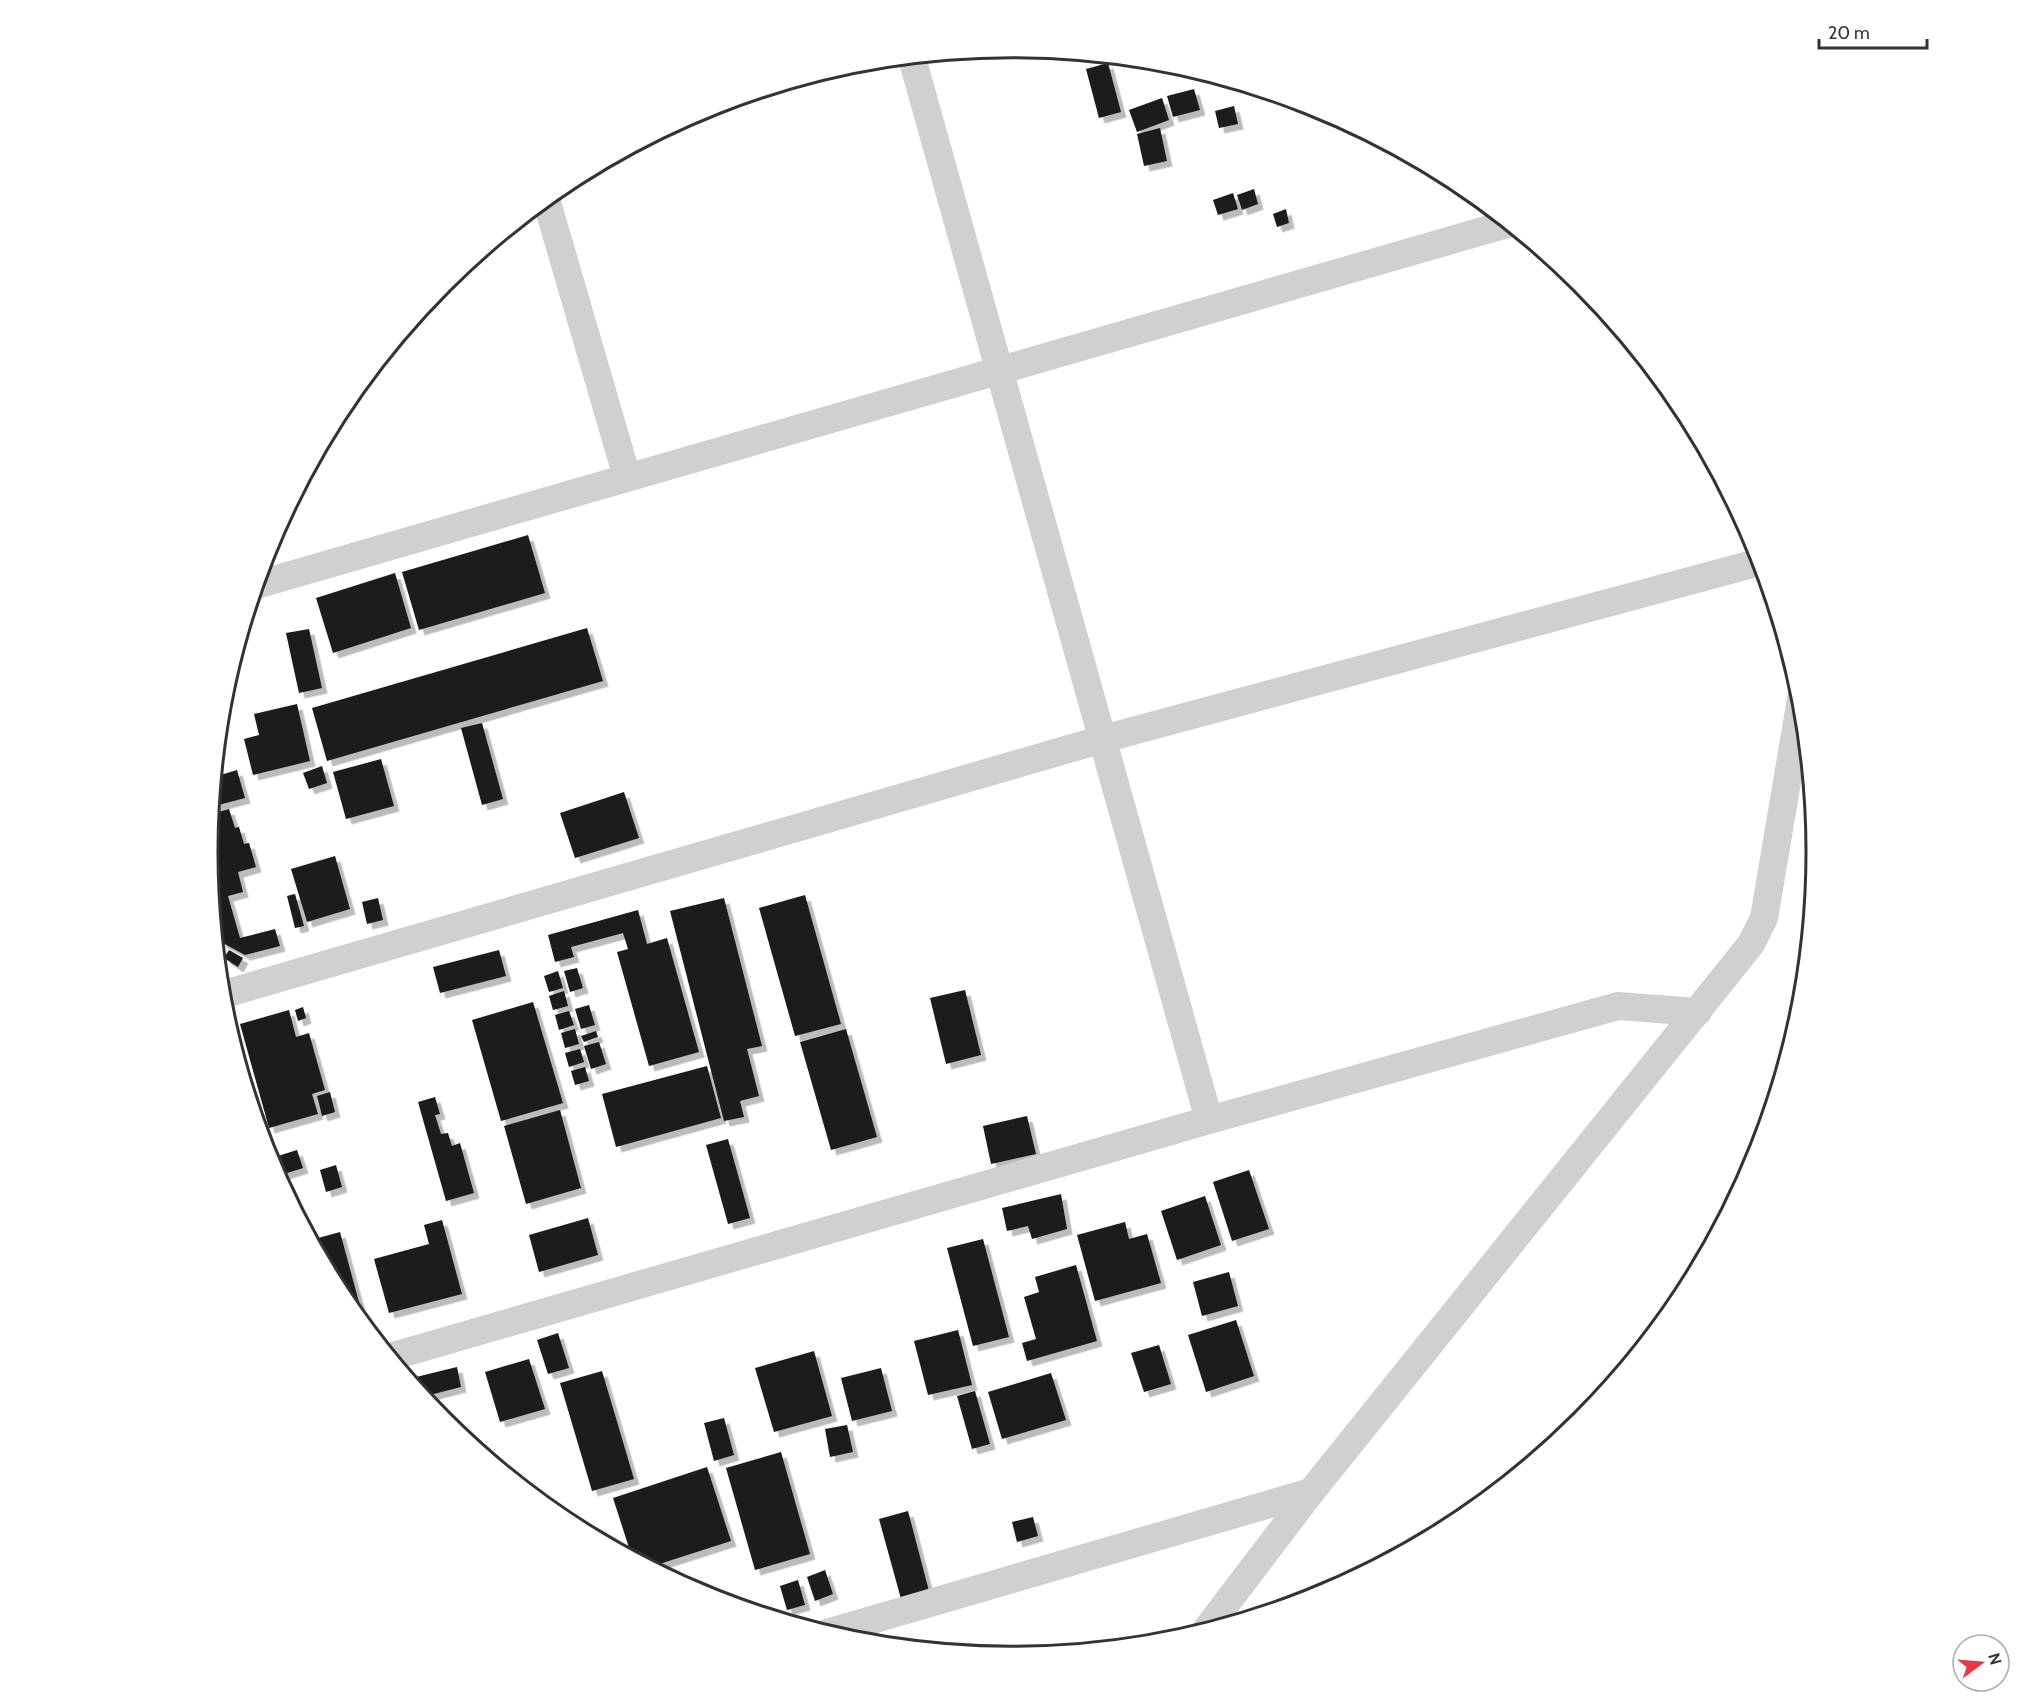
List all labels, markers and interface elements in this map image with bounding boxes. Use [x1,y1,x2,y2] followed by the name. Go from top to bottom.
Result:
[1819,12,1927,50] scale bar
[1828,22,1870,44] text: 20 m
[1951,1633,2011,1693] north arrow
[1984,1651,2006,1667] text: N

